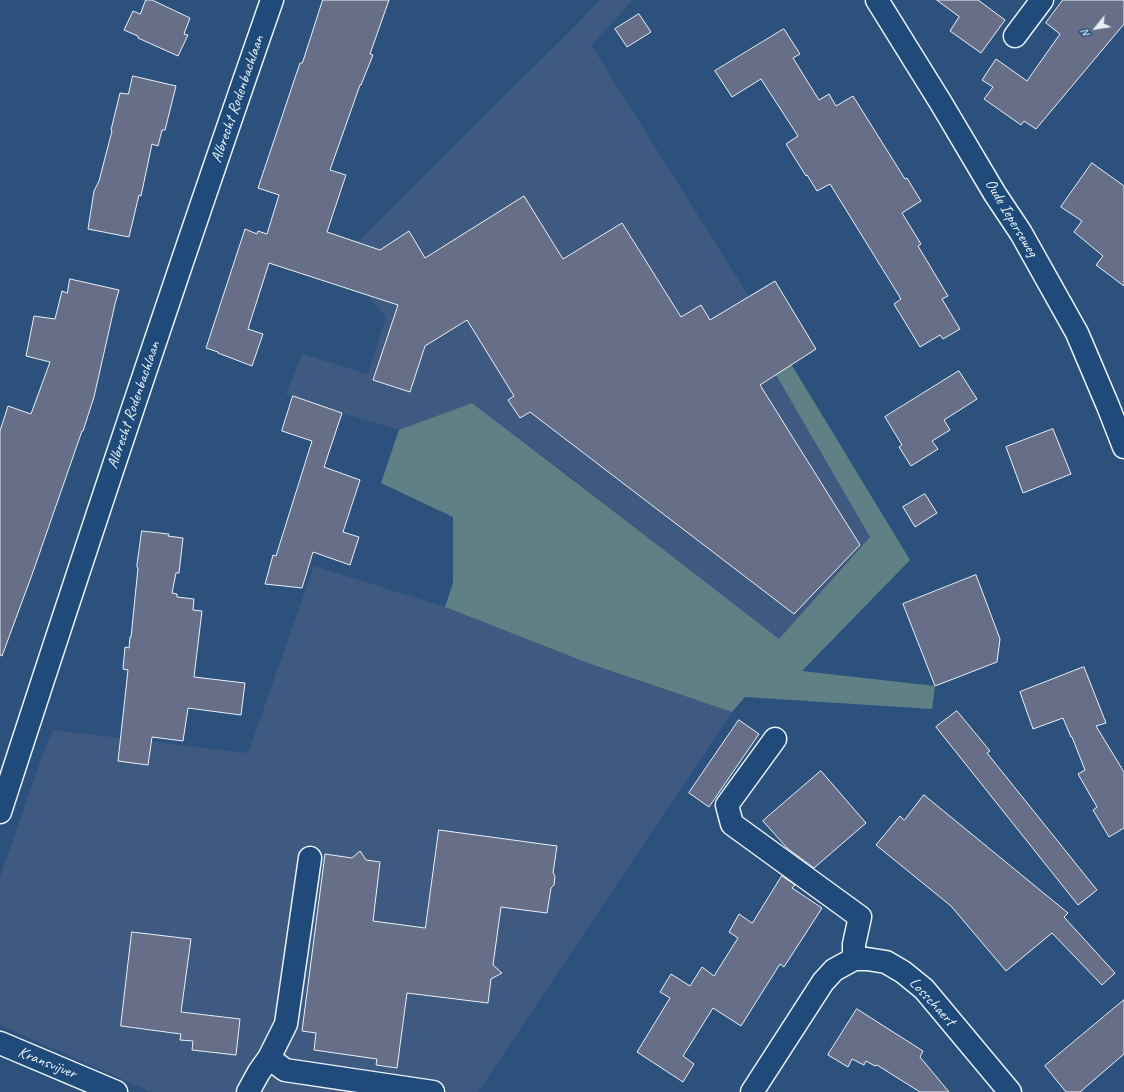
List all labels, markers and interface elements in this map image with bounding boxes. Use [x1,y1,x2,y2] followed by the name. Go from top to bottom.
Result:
[1076,8,1116,48] north arrow
[1078,28,1093,40] text: N
[207,33,269,165] street label: Albrecht Rodenbachlaan
[980,176,1042,260] street label: Oude Ieperseweg
[103,339,165,471] street label: Albrecht Rodenbachlaan
[905,974,959,1030] street label: Losschaert
[15,1043,79,1083] street label: Kransvijver

